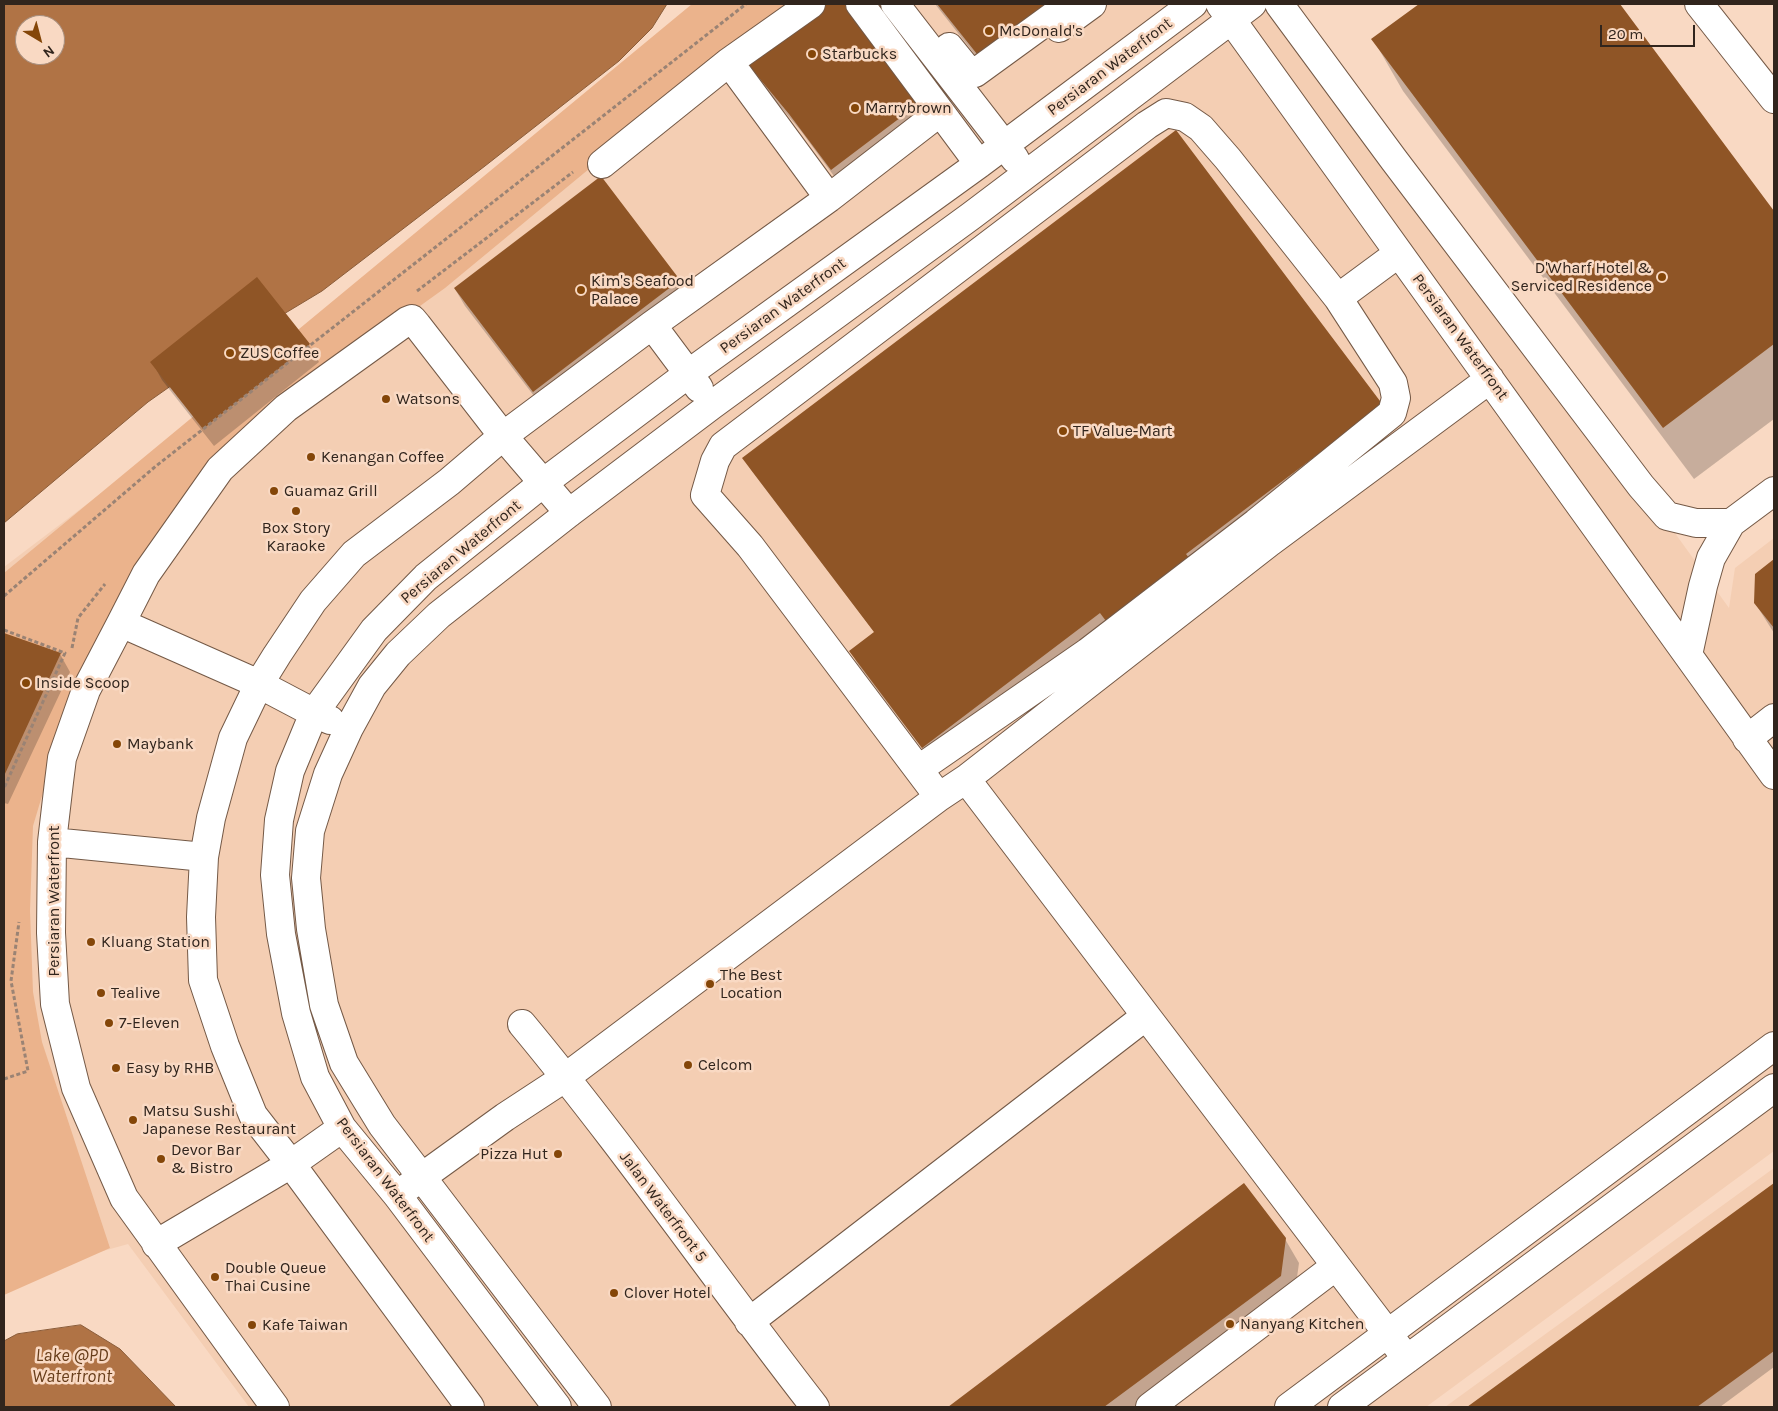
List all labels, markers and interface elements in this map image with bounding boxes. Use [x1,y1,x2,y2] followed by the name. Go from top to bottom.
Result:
[1044,14,1176,120] street label: Persiaran Waterfront
[15,15,65,65] north arrow
[1603,15,1698,47] scale bar
[999,21,1083,41] place label: McDonald's
[983,25,995,37] marker: McDonald's
[1608,25,1643,43] text: 20 m
[40,42,58,61] text: N
[822,44,897,64] place label: Starbucks
[806,48,818,60] marker: Starbucks
[865,98,952,118] place label: Marrybrown
[849,102,861,114] marker: Marrybrown
[716,254,850,358] street label: Persiaran Waterfront
[1511,258,1652,296] place label: D'Wharf Hotel & Serviced Residence
[1408,270,1512,404] street label: Persiaran Waterfront
[591,271,694,309] place label: Kim's Seafood Palace
[1656,271,1668,283] marker: D'Wharf Hotel & Serviced Residence
[575,284,587,296] marker: Kim's Seafood Palace
[240,343,319,363] place label: ZUS Coffee
[224,347,236,359] marker: ZUS Coffee
[396,389,460,409] place label: Watsons
[380,393,392,405] marker: Watsons
[1073,421,1173,441] place label: TF Value-Mart
[1057,425,1069,437] marker: TF Value-Mart
[321,447,444,467] place label: Kenangan Coffee
[305,451,317,463] marker: Kenangan Coffee
[284,481,378,501] place label: Guamaz Grill
[268,485,280,497] marker: Guamaz Grill
[397,496,525,608] street label: Persiaran Waterfront
[290,505,302,517] marker: Box Story Karaoke
[262,518,330,556] place label: Box Story Karaoke
[36,673,130,693] place label: Inside Scoop
[20,677,32,689] marker: Inside Scoop
[127,734,194,754] place label: Maybank
[111,738,123,750] marker: Maybank
[44,825,64,977] street label: Persiaran Waterfront
[101,932,210,952] place label: Kluang Station
[85,936,97,948] marker: Kluang Station
[720,965,782,1003] place label: The Best Location
[704,978,716,990] marker: The Best Location
[111,983,160,1003] place label: Tealive
[95,987,107,999] marker: Tealive
[119,1013,180,1033] place label: 7-Eleven
[103,1017,115,1029] marker: 7-Eleven
[698,1055,752,1075] place label: Celcom
[126,1058,214,1078] place label: Easy by RHB
[682,1059,694,1071] marker: Celcom
[110,1062,122,1074] marker: Easy by RHB
[143,1101,296,1139] place label: Matsu Sushi Japanese Restaurant
[127,1114,139,1126] marker: Matsu Sushi Japanese Restaurant
[332,1114,438,1246] street label: Persiaran Waterfront
[171,1140,241,1178] place label: Devor Bar & Bistro
[480,1144,548,1164] place label: Pizza Hut
[552,1148,564,1160] marker: Pizza Hut
[615,1148,711,1266] street label: Jalan Waterfront 5
[155,1153,167,1165] marker: Devor Bar & Bistro
[225,1258,326,1296] place label: Double Queue Thai Cusine
[209,1271,221,1283] marker: Double Queue Thai Cusine
[624,1283,711,1303] place label: Clover Hotel
[608,1287,620,1299] marker: Clover Hotel
[1240,1314,1364,1334] place label: Nanyang Kitchen
[262,1315,348,1335] place label: Kafe Taiwan
[1224,1318,1236,1330] marker: Nanyang Kitchen
[246,1319,258,1331] marker: Kafe Taiwan
[32,1345,112,1388] water label: Lake @PD Waterfront

